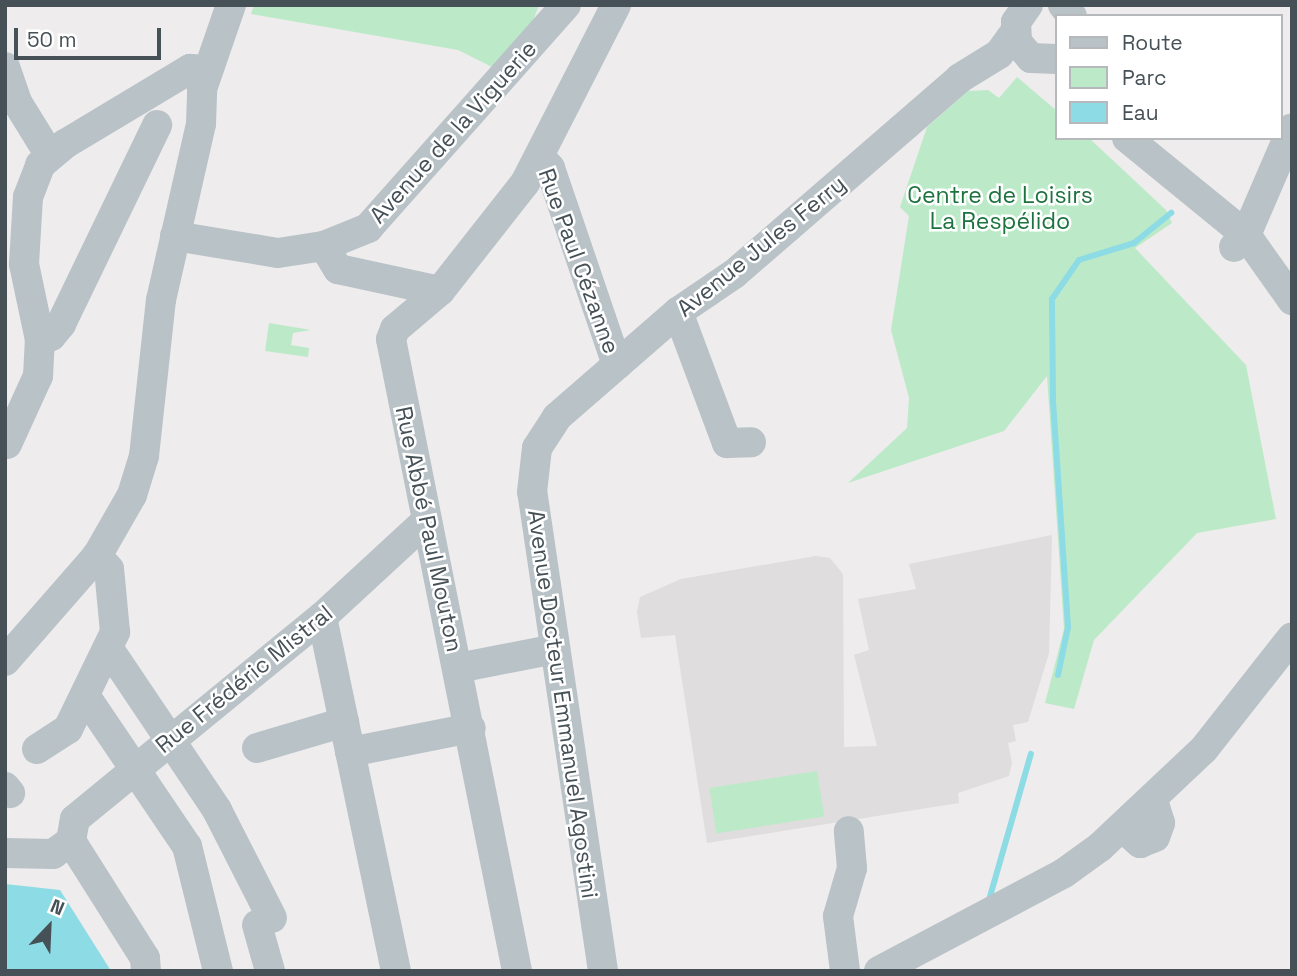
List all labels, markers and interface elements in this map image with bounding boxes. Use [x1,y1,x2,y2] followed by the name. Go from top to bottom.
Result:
[18,14,164,58] scale bar
[1056,14,1283,140] legend
[27,26,77,53] text: 50 m
[1122,29,1183,56] text: Route
[364,35,542,229] street label: Avenue de la Viguerie
[1122,64,1167,91] text: Parc
[1122,99,1159,126] text: Eau
[533,165,625,357] street label: Rue Paul Cézanne
[671,170,851,322] street label: Avenue Jules Ferry
[907,181,1093,235] park label: Centre de Loisirs La Respélido
[389,404,469,654] street label: Rue Abbé Paul Mouton
[522,508,604,900] street label: Avenue Docteur Emmanuel Agostini
[150,599,338,759] street label: Rue Frédéric Mistral
[14,892,84,962] north arrow
[47,893,68,921] text: N

